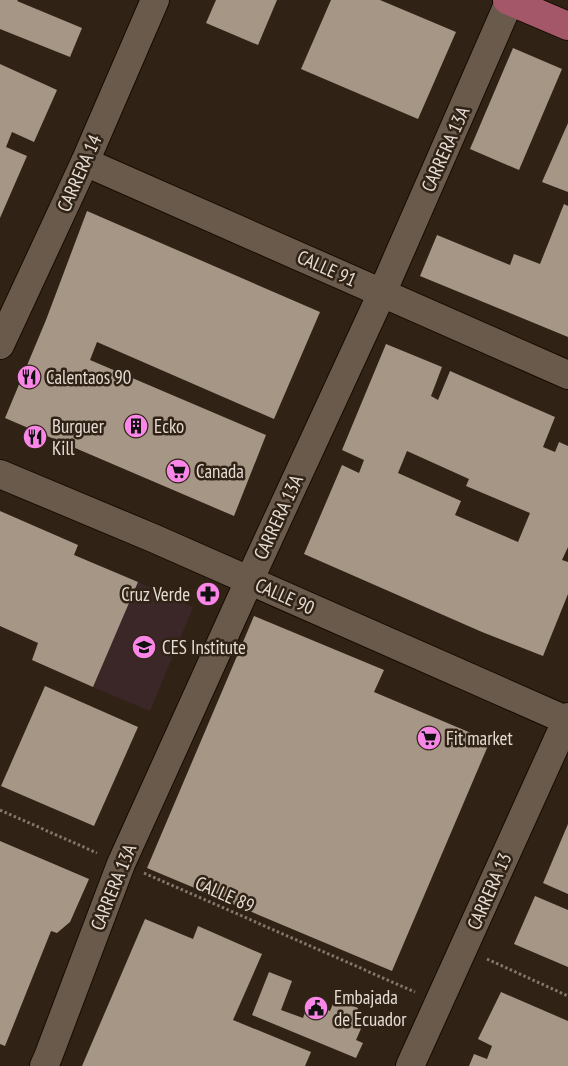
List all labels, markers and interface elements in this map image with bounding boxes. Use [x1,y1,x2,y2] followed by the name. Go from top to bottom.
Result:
[416,103,474,195] street label: CARRERA 13A
[51,130,107,215] street label: CARRERA 14
[294,244,360,292] street label: CALLE 91
[16,364,42,390] restaurant icon: Calentaos 90
[46,365,131,389] place label: Calentaos 90
[123,413,149,439] building icon: Ecko
[52,414,105,460] place label: Burguer Kill
[154,414,184,438] place label: Ecko
[22,424,48,450] restaurant icon: Burguer Kill
[165,458,191,484] supermarket icon: Canada
[196,459,244,483] place label: Canada
[248,471,308,563] street label: CARRERA 13A
[252,572,318,620] street label: CALLE 90
[195,581,221,607] pharmacy icon: Cruz Verde
[121,582,190,606] place label: Cruz Verde
[131,634,157,660] school or university icon: CES Institute
[162,635,246,659] place label: CES Institute
[416,725,442,751] supermarket icon: Fit market
[446,726,513,750] place label: Fit market
[85,840,141,934] street label: CARRERA 13A
[461,849,517,933] street label: CARRERA 13
[192,870,258,918] street label: CALLE 89
[334,985,407,1031] place label: Embajada de Ecuador
[303,995,329,1021] public building icon: Embajada de Ecuador

